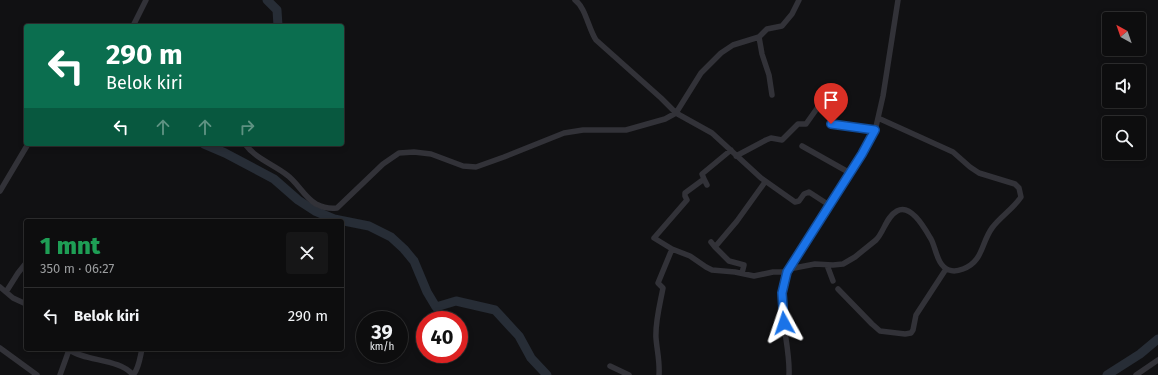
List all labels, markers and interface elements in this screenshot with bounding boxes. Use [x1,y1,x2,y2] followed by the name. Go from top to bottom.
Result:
[1102,12,1146,56] north arrow
[1102,12,1146,160] map controls
[106,38,183,71] text: 290 m
[40,40,92,92] icon: left
[1102,64,1146,108] button: sound
[106,72,183,94] text: Belok kiri
[814,83,848,124] pin
[820,89,842,111] icon: arrive
[110,116,132,138] icon: left
[152,116,174,138] icon: ahead
[194,116,216,138] icon: ahead
[236,116,258,138] icon: right
[1102,116,1146,160] button: search
[40,232,100,260] text: 1 mnt
[286,232,328,274] button: close
[40,261,114,276] text: 350 m · 06:27
[763,302,805,344] position arrow
[40,305,62,327] icon: left
[74,307,139,325] text: Belok kiri
[288,307,328,325] text: 290 m
[416,311,468,363] speed limit sign: 40
[371,320,393,344] text: 39
[370,341,394,353] text: km/h

